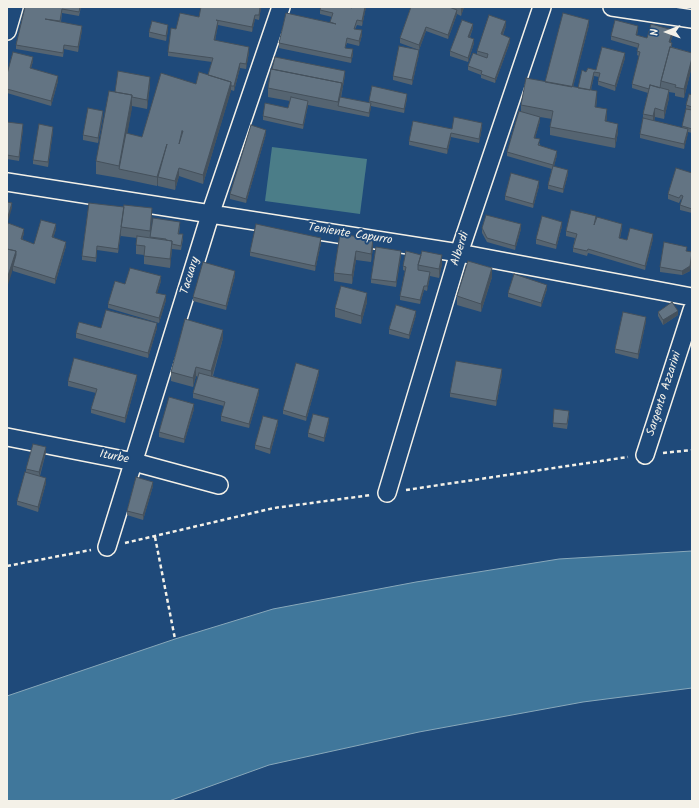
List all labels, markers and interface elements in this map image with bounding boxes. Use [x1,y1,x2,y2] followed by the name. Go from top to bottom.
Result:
[647,12,687,52] north arrow
[646,29,664,36] text: N
[307,221,393,249] street label: Teniente Capurro
[449,230,473,268] street label: Alberdi
[179,256,203,296] street label: Tacuary
[645,350,685,438] street label: Sargento Azzarini
[98,448,130,468] street label: Iturbe

